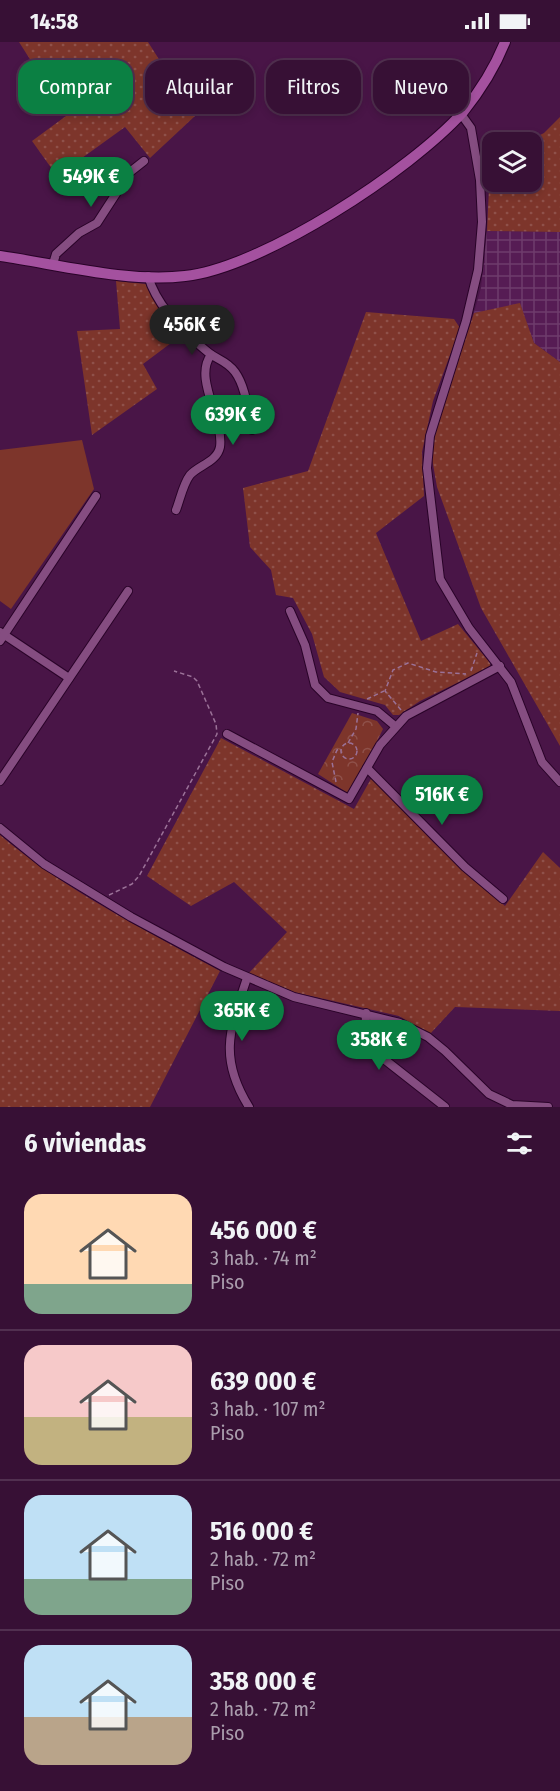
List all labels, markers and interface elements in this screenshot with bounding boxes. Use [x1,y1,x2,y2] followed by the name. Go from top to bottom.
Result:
[30,8,78,35] text: 14:58
[18,60,133,114] chip: Comprar
[145,60,254,114] chip: Alquilar
[266,60,361,114] chip: Filtros
[373,60,469,114] chip: Nuevo
[482,132,542,192] map controls
[482,132,542,192] button: layers
[42,157,140,208] pin: 549K €
[63,164,119,188] text: 549K €
[143,305,241,356] pin: 456K €
[164,312,220,336] text: 456K €
[184,395,282,446] pin: 639K €
[205,402,261,426] text: 639K €
[393,775,491,826] pin: 516K €
[415,782,469,806] text: 516K €
[193,991,291,1042] pin: 365K €
[214,998,270,1022] text: 365K €
[330,1020,428,1071] pin: 358K €
[351,1027,407,1051] text: 358K €
[503,1127,536,1160] icon: filters
[24,1128,146,1159] text: 6 viviendas
[210,1215,317,1246] text: 456 000 €
[72,1218,144,1290] icon: home
[210,1246,317,1270] text: 3 hab. · 74 m²
[210,1270,245,1294] text: Piso
[210,1366,316,1397] text: 639 000 €
[72,1369,144,1441] icon: home
[210,1397,326,1421] text: 3 hab. · 107 m²
[210,1421,245,1445] text: Piso
[210,1516,313,1547] text: 516 000 €
[72,1519,144,1591] icon: home
[210,1547,316,1571] text: 2 hab. · 72 m²
[210,1571,245,1595] text: Piso
[210,1666,316,1697] text: 358 000 €
[72,1669,144,1741] icon: home
[210,1697,316,1721] text: 2 hab. · 72 m²
[210,1721,245,1745] text: Piso

